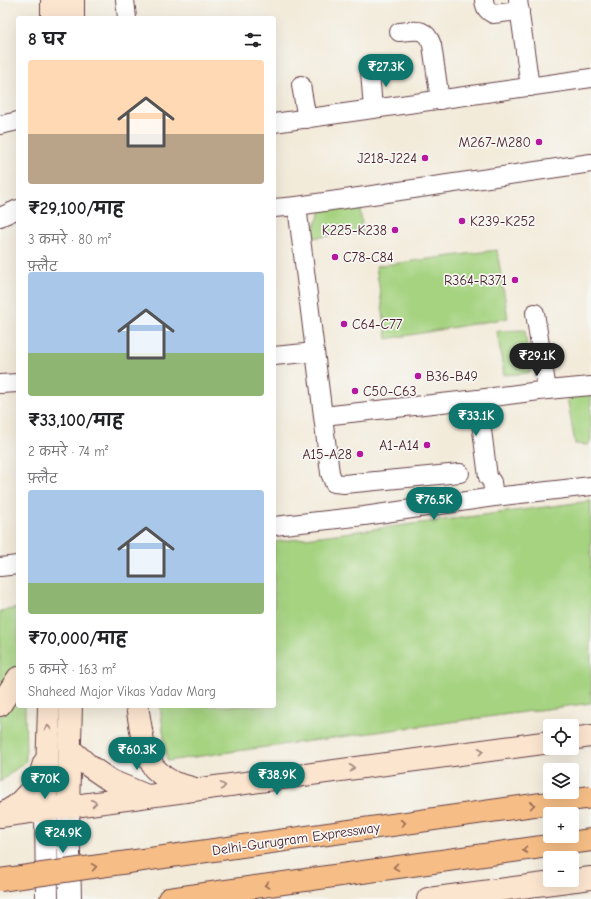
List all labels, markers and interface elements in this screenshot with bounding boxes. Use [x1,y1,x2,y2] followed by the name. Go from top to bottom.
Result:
[242,29,264,51] icon: filters
[28,30,65,49] text: 8 घर
[353,54,419,88] pin: ₹27.3K
[367,59,405,74] text: ₹27.3K
[110,86,182,158] icon: home
[458,134,531,151] place label: M267-M280
[534,137,544,147] marker: M267-M280
[357,150,417,167] place label: J218-J224
[420,153,430,163] marker: J218-J224
[28,199,124,218] text: ₹29,100/माह
[470,213,535,230] place label: K239-K252
[457,216,467,226] marker: K239-K252
[322,222,387,239] place label: K225-K238
[390,225,400,235] marker: K225-K238
[28,232,111,247] text: 3 कमरे · 80 m²
[343,249,394,266] place label: C78-C84
[330,252,340,262] marker: C78-C84
[28,259,58,274] text: फ़्लैट
[444,272,507,289] place label: R364-R371
[510,275,520,285] marker: R364-R371
[110,298,182,370] icon: home
[352,316,403,333] place label: C64-C77
[339,319,349,329] marker: C64-C77
[504,343,570,377] pin: ₹29.1K
[519,348,555,363] text: ₹29.1K
[426,368,478,385] place label: B36-B49
[413,371,423,381] marker: B36-B49
[363,383,417,400] place label: C50-C63
[350,386,360,396] marker: C50-C63
[443,403,509,437] pin: ₹33.1K
[458,408,494,423] text: ₹33.1K
[28,411,123,430] text: ₹33,100/माह
[379,437,419,454] place label: A1-A14
[422,440,432,450] marker: A1-A14
[28,444,108,459] text: 2 कमरे · 74 m²
[302,446,352,463] place label: A15-A28
[355,449,365,459] marker: A15-A28
[28,471,58,486] text: फ़्लैट
[401,487,467,521] pin: ₹76.5K
[415,492,453,507] text: ₹76.5K
[110,516,182,588] icon: home
[28,629,127,648] text: ₹70,000/माह
[28,662,116,677] text: 5 कमरे · 163 m²
[28,684,216,699] text: Shaheed Major Vikas Yadav Marg
[543,719,579,887] map controls
[543,719,579,755] button: locate
[44,725,52,731] one-way arrow
[104,737,170,771] pin: ₹60.3K
[117,742,157,757] text: ₹60.3K
[478,747,484,756] one-way arrow
[244,762,310,796] pin: ₹38.9K
[543,763,579,799] button: layers
[349,764,355,773] one-way arrow
[21,766,69,800] pin: ₹70K
[258,767,296,782] text: ₹38.9K
[30,771,60,786] text: ₹70K
[220,782,226,791] one-way arrow
[91,799,97,808] one-way arrow
[529,801,535,810] one-way arrow
[543,807,579,843] button: +
[211,819,382,859] street label: Delhi-Gurugram Expressway
[400,819,406,828] one-way arrow
[30,820,96,854] pin: ₹24.9K
[44,825,82,840] text: ₹24.9K
[522,845,528,854] one-way arrow
[543,851,579,887] button: −
[393,862,399,871] one-way arrow
[91,863,97,872] one-way arrow
[264,880,270,889] one-way arrow

